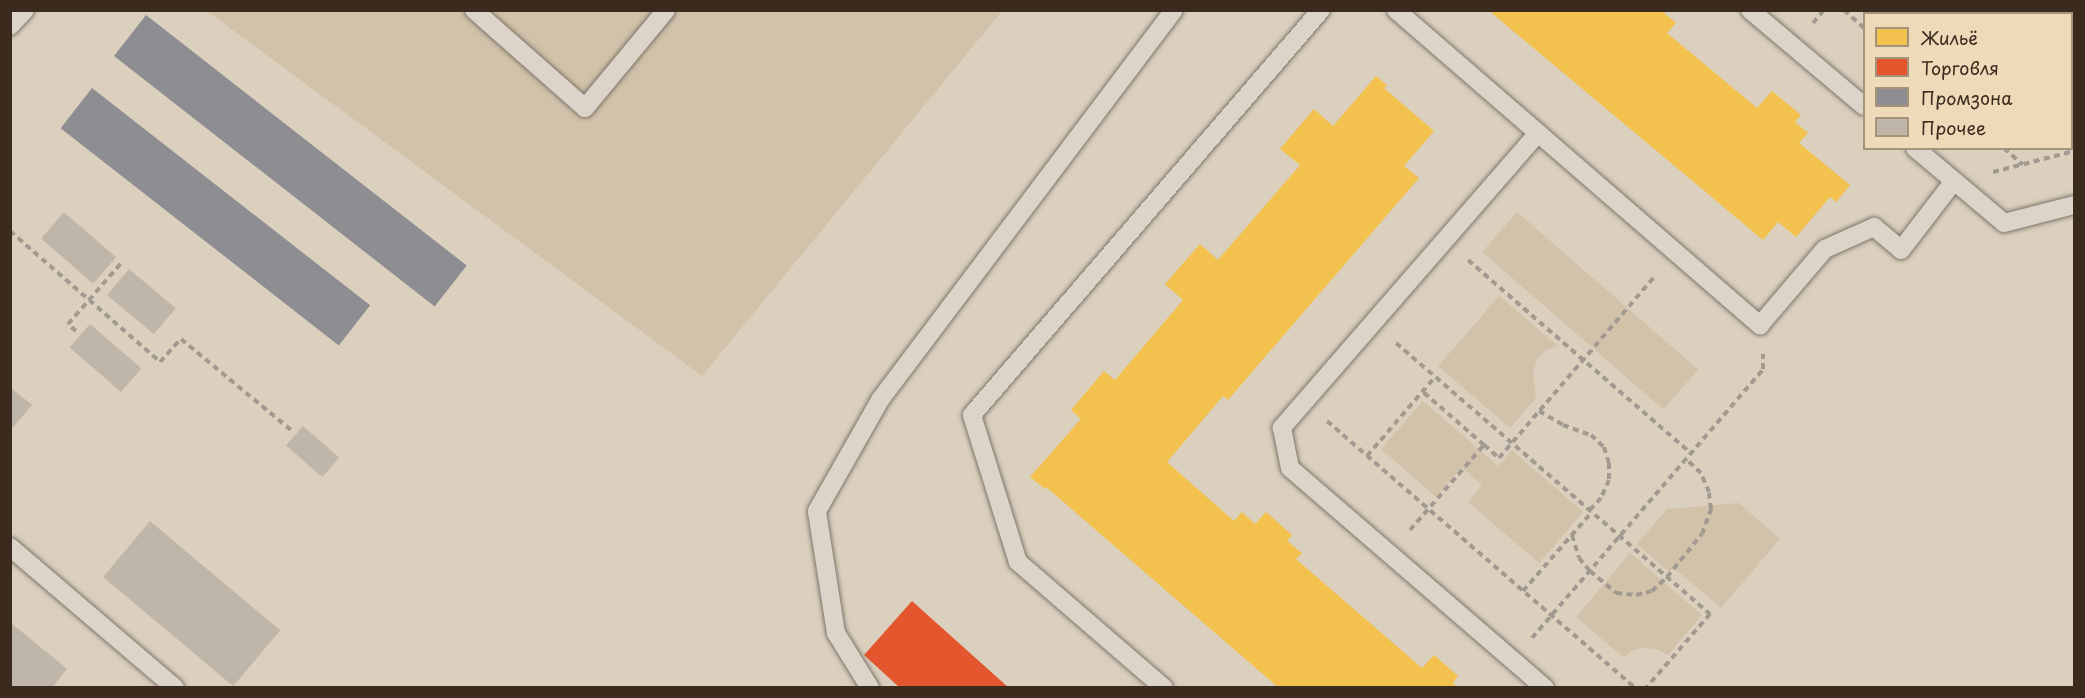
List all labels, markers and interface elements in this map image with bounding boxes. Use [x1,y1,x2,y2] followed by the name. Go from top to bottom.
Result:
[1863,12,2073,150] legend
[1921,24,1978,51] text: Жильё
[1921,54,1999,81] text: Торговля
[1921,84,2012,111] text: Промзона
[1921,114,1986,141] text: Прочее

